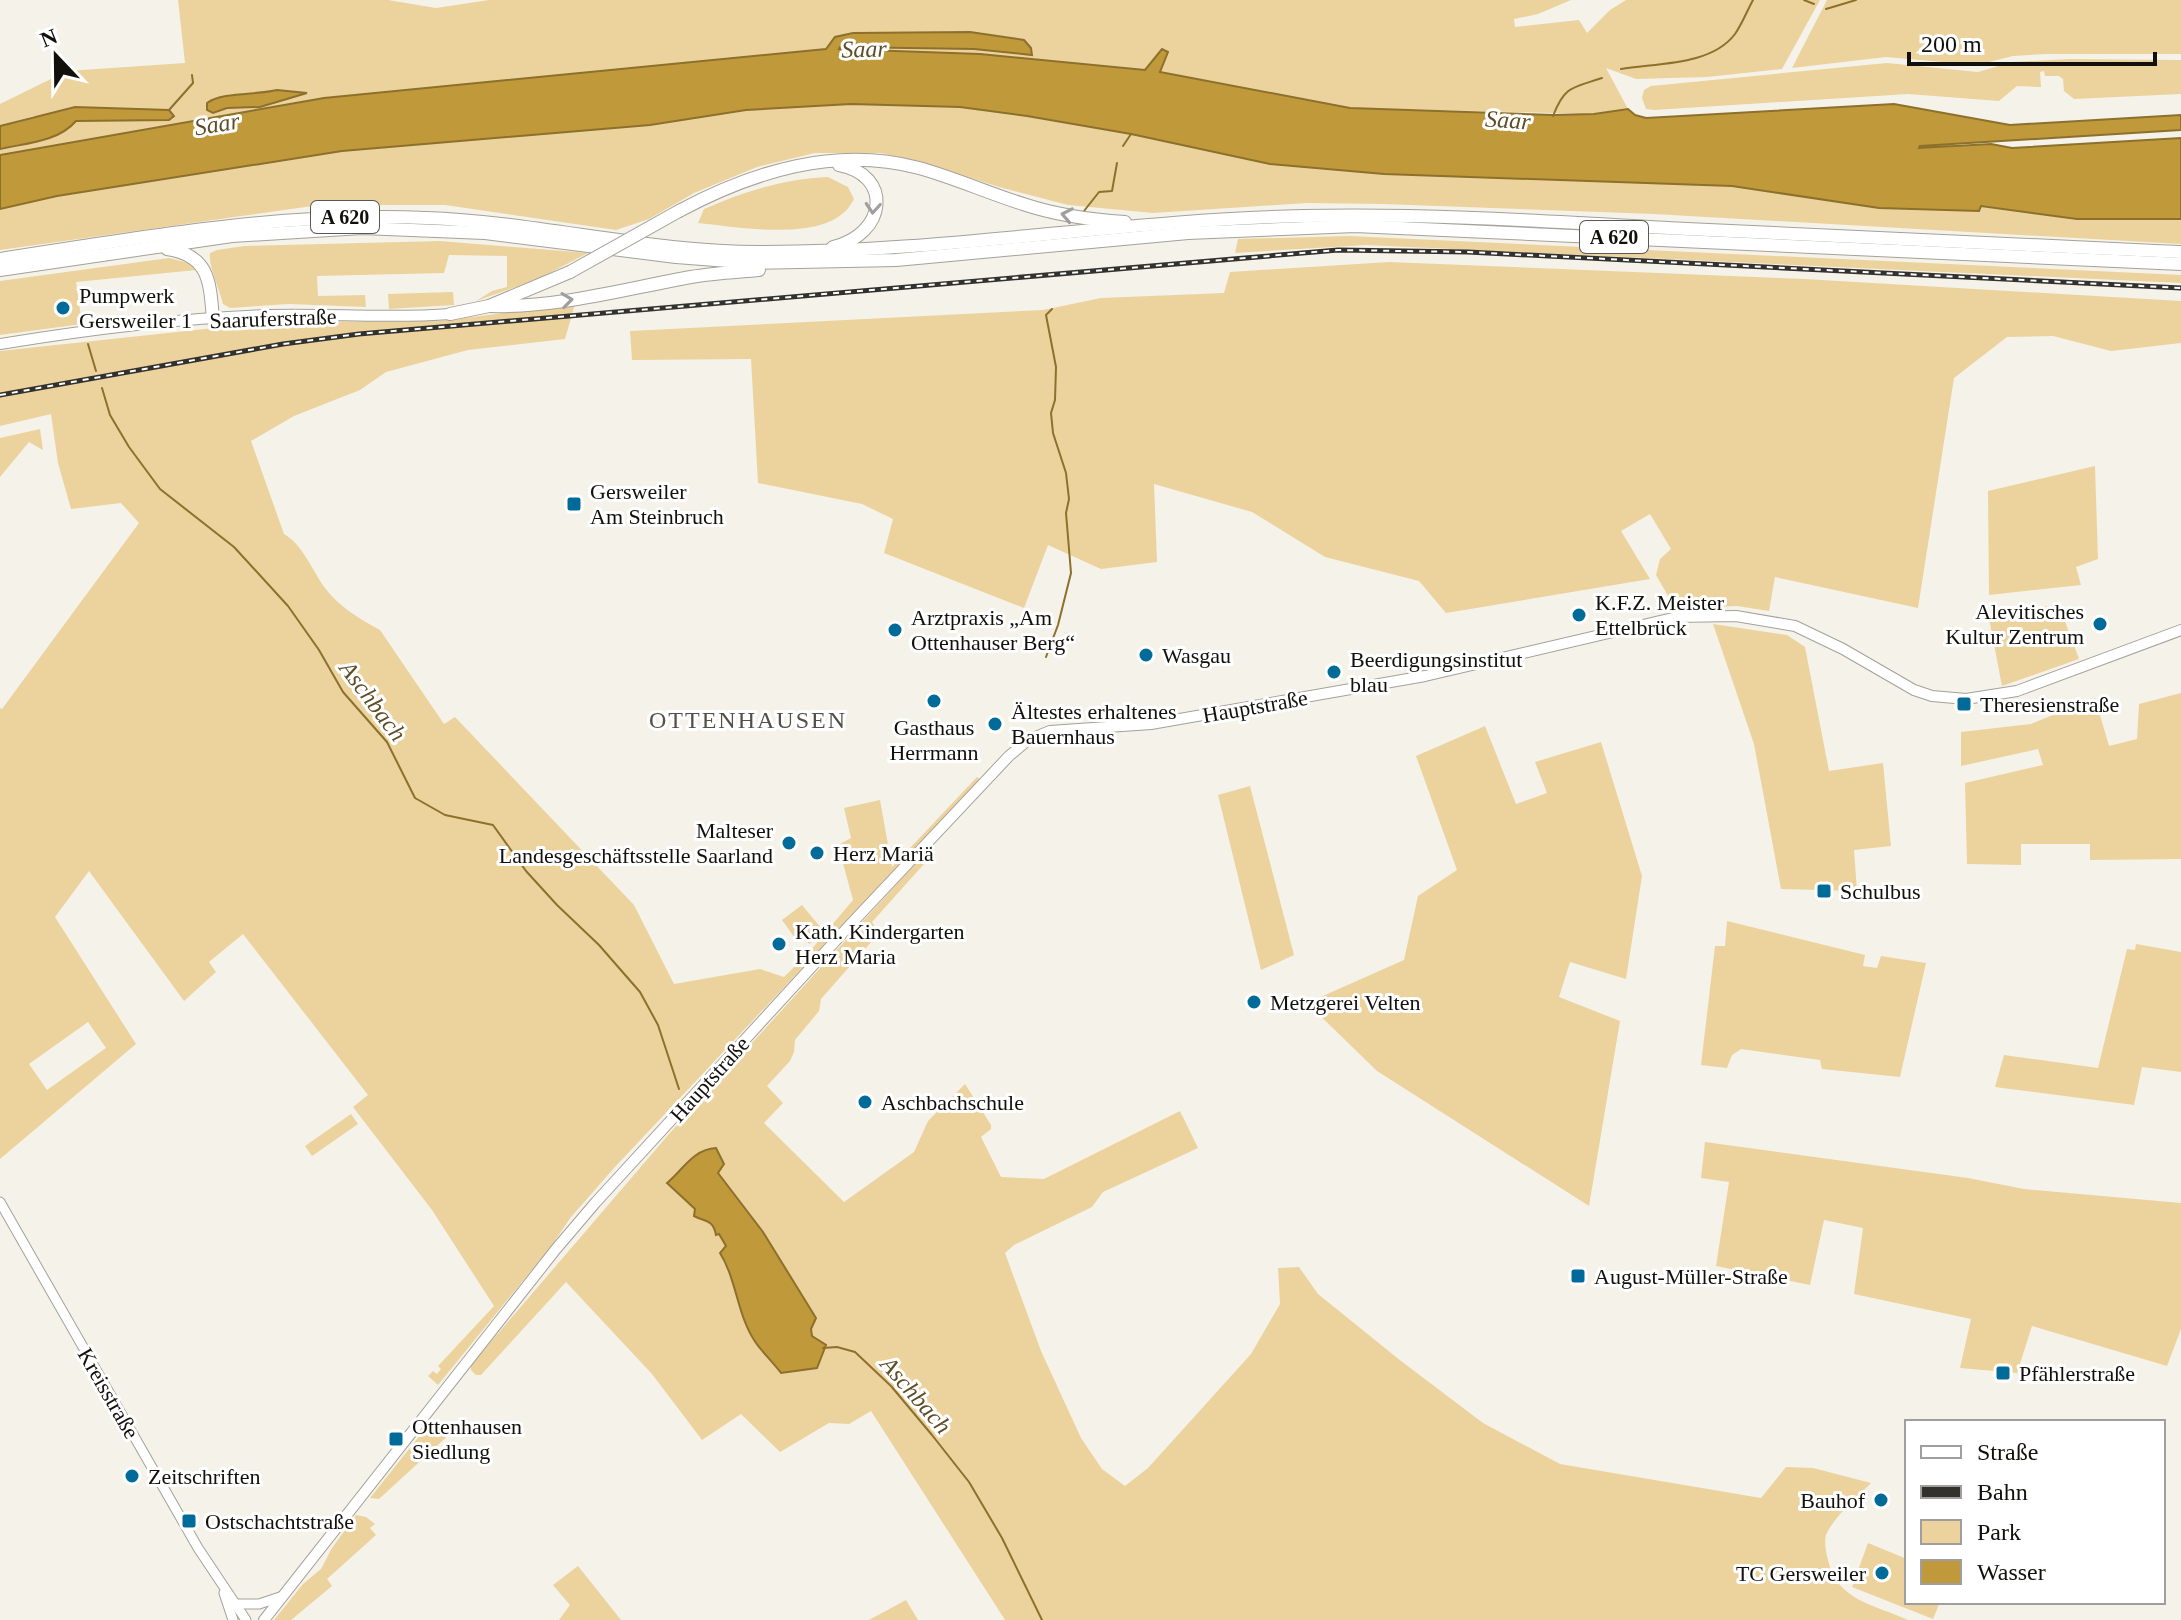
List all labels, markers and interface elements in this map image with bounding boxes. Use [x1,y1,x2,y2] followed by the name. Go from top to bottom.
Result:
[16,16,96,96] north arrow
[1909,16,2155,66] scale bar
[37,23,61,52] text: N
[1921,31,1982,57] text: 200 m
[841,36,888,62] water label: Saar
[1484,105,1532,135] water label: Saar
[193,108,242,140] water label: Saar
[311,201,379,233] road number: A 620
[865,201,882,214] one-way arrow
[1060,207,1074,224] one-way arrow
[1580,221,1648,253] road number: A 620
[79,283,192,333] place label: Pumpwerk Gersweiler 1
[560,292,574,309] one-way arrow
[54,299,72,317] marker: Pumpwerk Gersweiler 1
[209,304,337,333] street label: Saaruferstraße
[590,479,724,529] place label: Gersweiler Am Steinbruch
[565,495,583,513] marker: Gersweiler Am Steinbruch
[1595,590,1725,640] place label: K.F.Z. Meister Ettelbrück
[1945,599,2084,649] place label: Alevitisches Kultur Zentrum
[911,605,1075,655] place label: Arztpraxis „Am Ottenhauser Berg“
[1570,606,1588,624] marker: K.F.Z. Meister Ettelbrück
[2091,615,2109,633] marker: Alevitisches Kultur Zentrum
[886,621,904,639] marker: Arztpraxis „Am Ottenhauser Berg“
[1162,643,1231,668] place label: Wasgau
[1137,646,1155,664] marker: Wasgau
[1350,647,1522,697] place label: Beerdigungsinstitut blau
[333,654,411,746] water label: Aschbach
[1325,663,1343,681] marker: Beerdigungsinstitut blau
[1201,685,1310,728] street label: Hauptstraße
[925,692,943,710] marker: Gasthaus Herrmann
[1980,692,2119,717] place label: Theresienstraße
[1955,695,1973,713] marker: Theresienstraße
[1011,699,1177,749] place label: Ältestes erhaltenes Bauernhaus
[649,707,847,733] district label: OTTENHAUSEN
[889,715,979,765] place label: Gasthaus Herrmann
[986,715,1004,733] marker: Ältestes erhaltenes Bauernhaus
[499,818,774,868] place label: Malteser Landesgeschäftsstelle Saarland
[780,834,798,852] marker: Malteser Landesgeschäftsstelle Saarland
[833,841,934,866] place label: Herz Mariä
[808,844,826,862] marker: Herz Mariä
[1840,879,1921,904] place label: Schulbus
[1815,882,1833,900] marker: Schulbus
[795,919,964,969] place label: Kath. Kindergarten Herz Maria
[770,935,788,953] marker: Kath. Kindergarten Herz Maria
[1270,990,1420,1015] place label: Metzgerei Velten
[1245,993,1263,1011] marker: Metzgerei Velten
[665,1031,754,1127] street label: Hauptstraße
[881,1090,1024,1115] place label: Aschbachschule
[856,1093,874,1111] marker: Aschbachschule
[1594,1264,1788,1289] place label: August-Müller-Straße
[1569,1267,1587,1285] marker: August-Müller-Straße
[73,1344,144,1443] street label: Kreisstraße
[874,1350,956,1439] water label: Aschbach
[2019,1361,2135,1386] place label: Pfählerstraße
[1994,1364,2012,1382] marker: Pfählerstraße
[412,1414,522,1464] place label: Ottenhausen Siedlung
[1905,1420,2165,1604] legend
[387,1430,405,1448] marker: Ottenhausen Siedlung
[1977,1439,2038,1465] text: Straße
[148,1464,260,1489] place label: Zeitschriften
[123,1467,141,1485] marker: Zeitschriften
[1977,1479,2028,1505] text: Bahn
[1800,1488,1866,1513] place label: Bauhof
[1872,1491,1890,1509] marker: Bauhof
[205,1509,354,1534] place label: Ostschachtstraße
[180,1512,198,1530] marker: Ostschachtstraße
[1977,1519,2021,1545] text: Park
[1977,1559,2046,1585] text: Wasser
[1736,1561,1867,1586] place label: TC Gersweiler
[1873,1564,1891,1582] marker: TC Gersweiler

